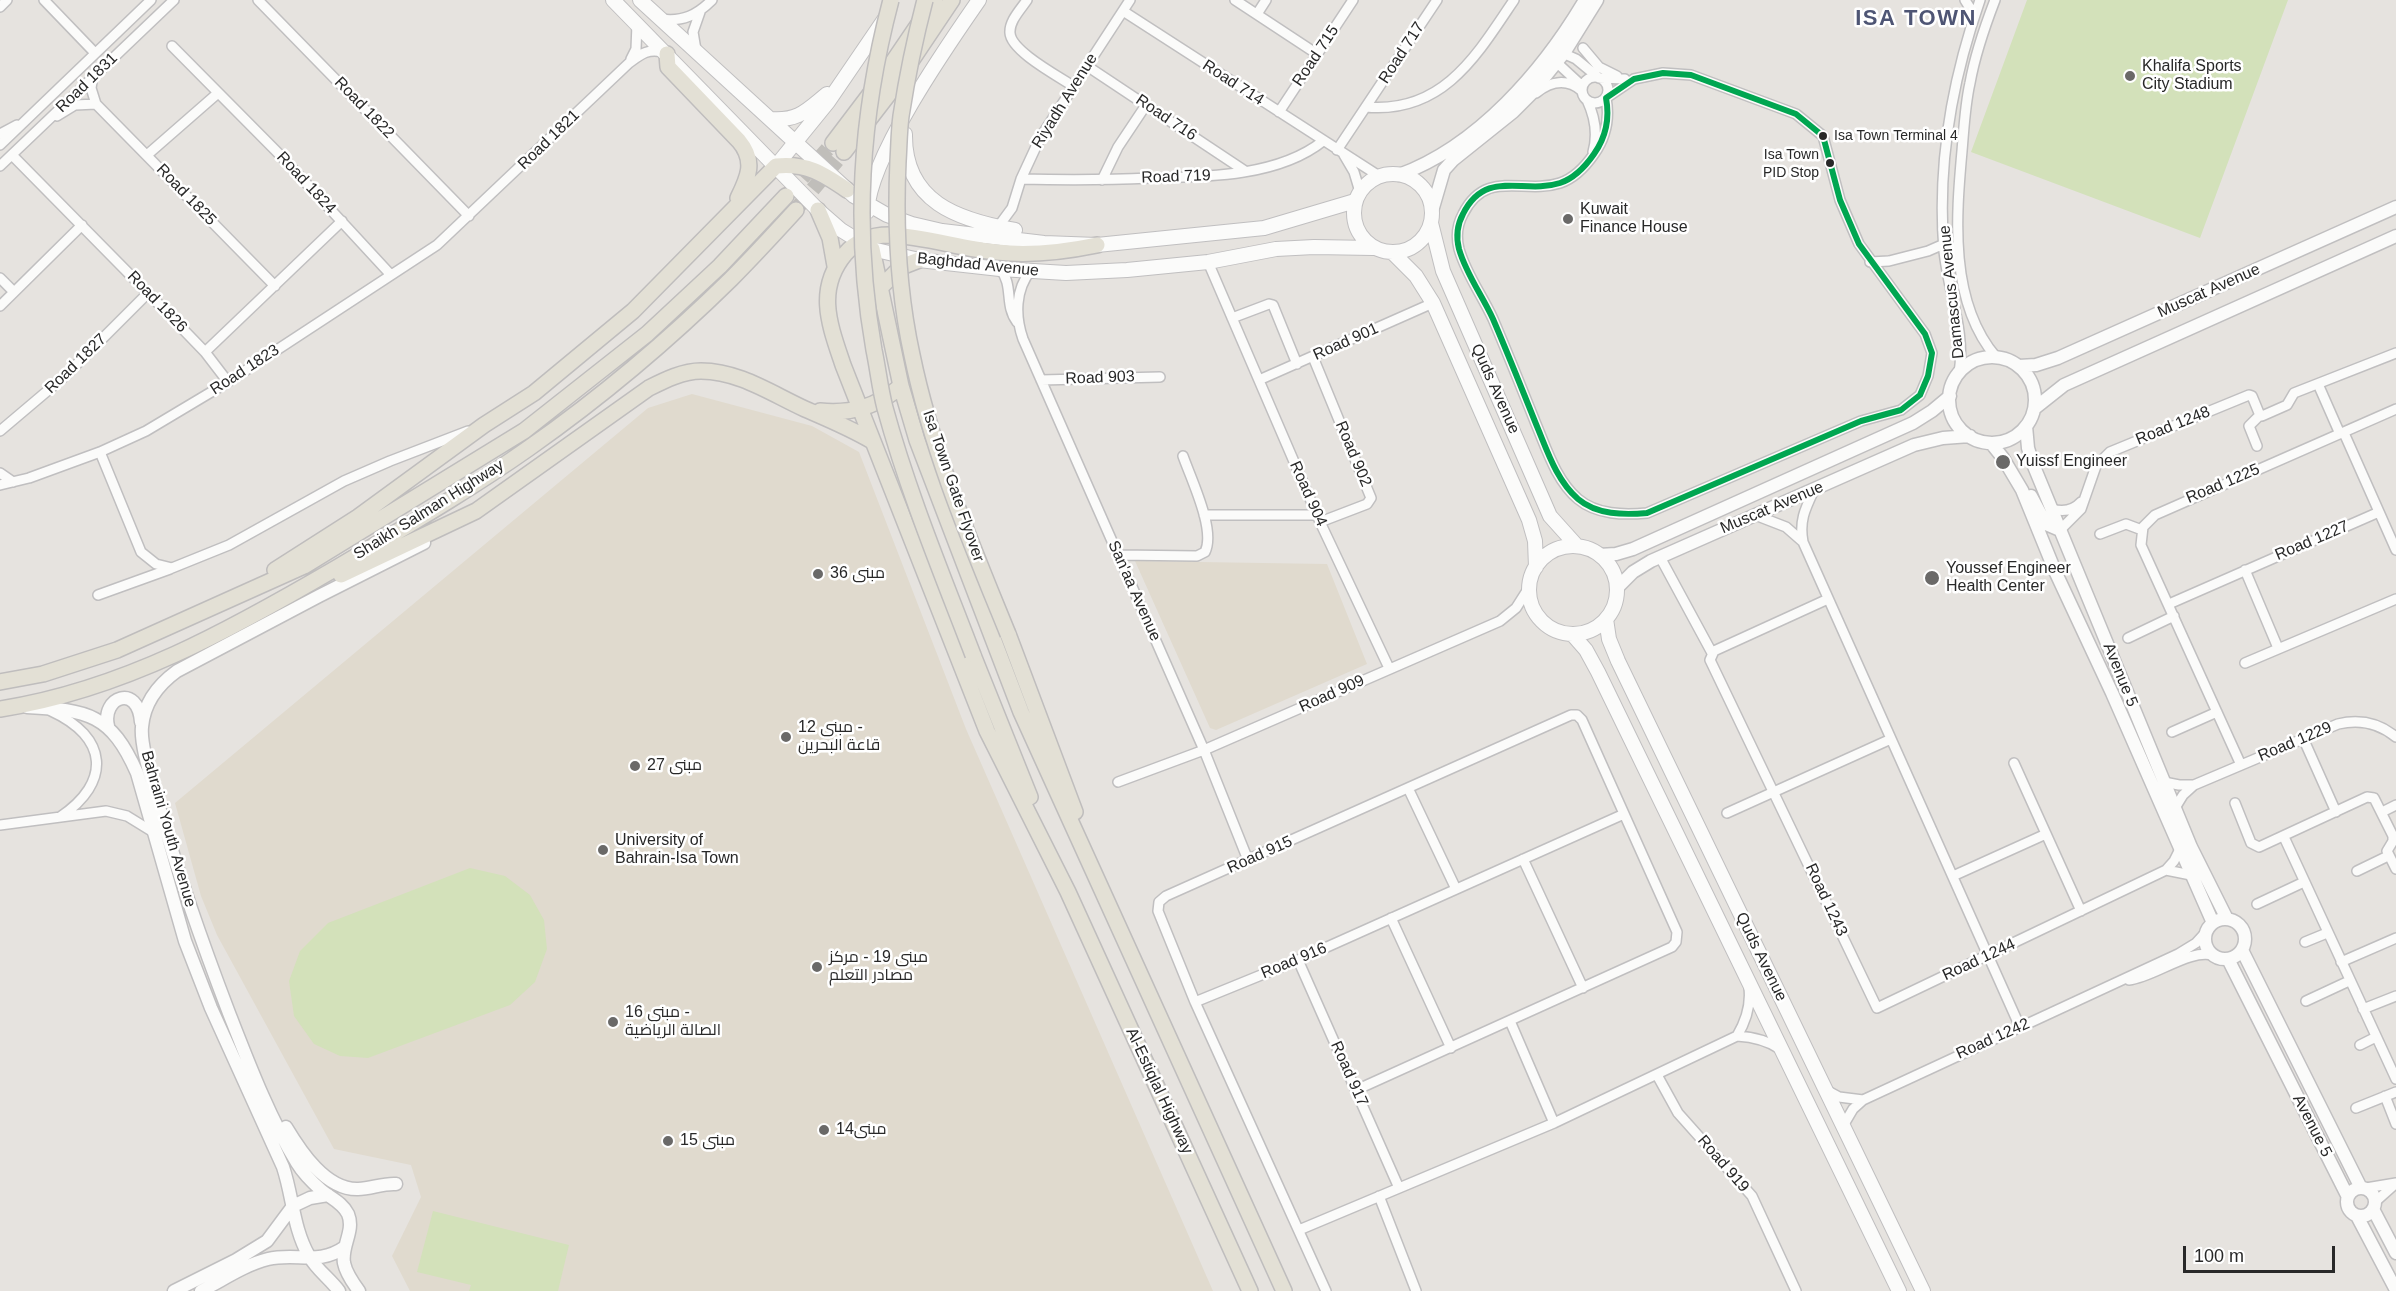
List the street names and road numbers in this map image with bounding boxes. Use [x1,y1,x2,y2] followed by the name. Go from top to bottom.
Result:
[1375,19,1429,87] street label: Road 717
[1289,22,1343,90] street label: Road 715
[52,49,122,117] street label: Road 1831
[1028,50,1102,152] street label: Riyadh Avenue
[1199,56,1267,110] street label: Road 714
[330,73,398,143] street label: Road 1822
[1132,91,1200,145] street label: Road 716
[514,106,584,174] street label: Road 1821
[272,148,340,218] street label: Road 1824
[152,160,220,230] street label: Road 1825
[1141,166,1211,188] street label: Road 719
[1935,224,1969,360] street label: Damascus Avenue
[916,249,1040,281] street label: Baghdad Avenue
[2155,260,2263,322] street label: Muscat Avenue
[123,267,191,337] street label: Road 1826
[1310,319,1382,365] street label: Road 901
[41,330,111,398] street label: Road 1827
[207,341,283,399] street label: Road 1823
[1467,341,1523,437] street label: Quds Avenue
[1065,367,1135,389] street label: Road 903
[2133,402,2213,450] street label: Road 1248
[918,408,988,564] street label: Isa Town Gate Flyover
[1331,418,1375,490] street label: Road 902
[350,456,508,564] street label: Shaikh Salman Highway
[1285,458,1331,530] street label: Road 904
[2183,460,2263,508] street label: Road 1225
[1718,478,1826,538] street label: Muscat Avenue
[2272,517,2352,565] street label: Road 1227
[1103,538,1165,644] street label: San'aa Avenue
[2098,640,2142,710] street label: Avenue 5
[1296,671,1368,717] street label: Road 909
[2255,718,2335,766] street label: Road 1229
[136,749,200,909] street label: Bahraini Youth Avenue
[1224,832,1296,878] street label: Road 915
[1801,860,1851,940] street label: Road 1243
[1731,909,1791,1005] street label: Quds Avenue
[1939,935,2019,985] street label: Road 1244
[1258,939,1330,983] street label: Road 916
[1953,1014,2033,1064] street label: Road 1242
[1121,1025,1197,1157] street label: Al-Estiqlal Highway
[1326,1038,1372,1110] street label: Road 917
[2288,1092,2336,1160] street label: Avenue 5
[1693,1132,1753,1196] street label: Road 919

